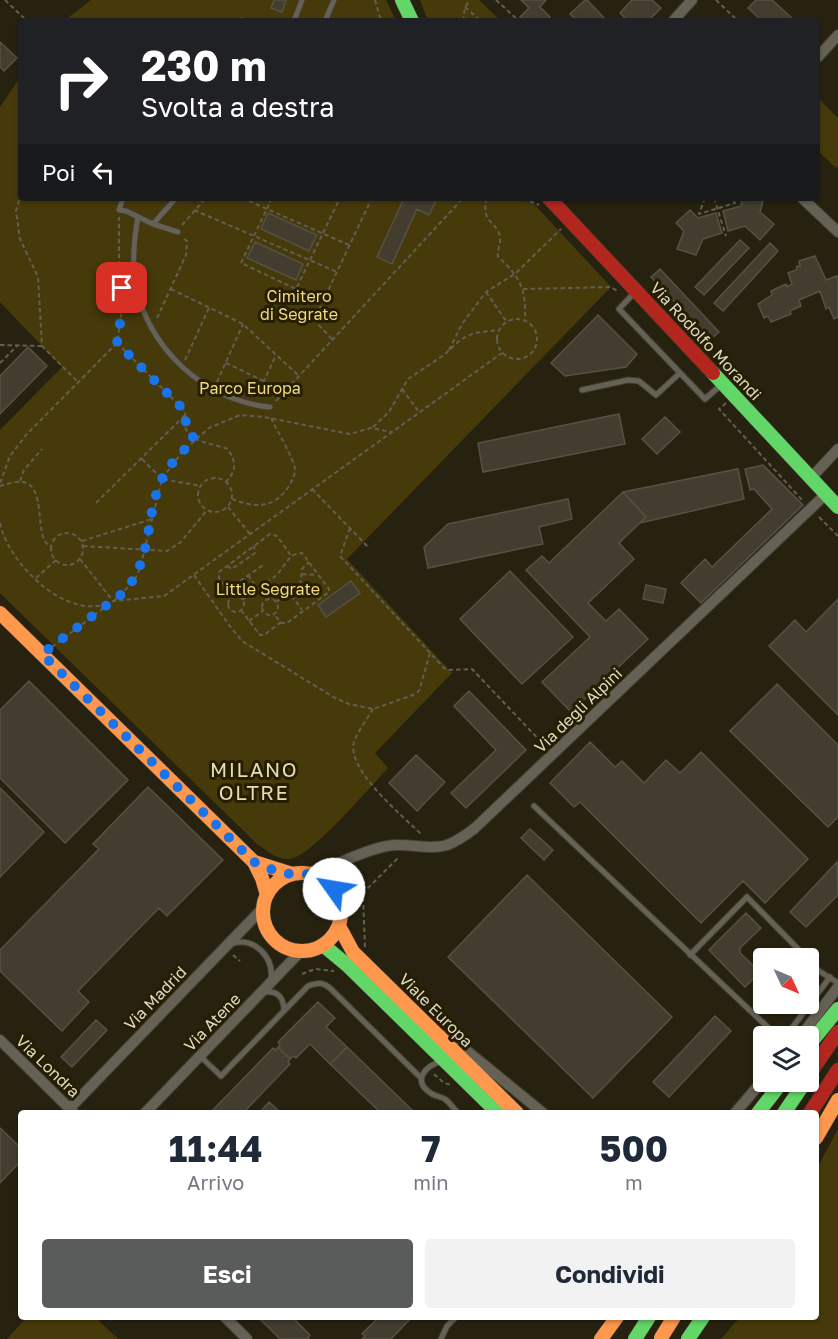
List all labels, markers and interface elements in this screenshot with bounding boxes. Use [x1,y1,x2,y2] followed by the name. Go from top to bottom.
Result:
[141,40,267,90] text: 230 m
[42,42,120,120] icon: right
[141,91,335,123] text: Svolta a destra
[87,156,120,189] icon: left
[42,159,75,186] text: Poi
[96,262,147,313] pin
[105,271,138,304] icon: arrive
[646,278,766,404] street label: Via Rodolfo Morandi
[260,286,338,324] park label: Cimitero di Segrate
[199,378,301,398] park label: Parco Europa
[216,579,320,599] park label: Little Segrate
[530,663,626,757] street label: Via degli Alpini
[210,757,298,804] district label: MILANO OLTRE
[302,857,366,921] position arrow
[753,948,819,1014] north arrow
[753,948,819,1092] map controls
[120,962,190,1034] street label: Via Madrid
[395,969,477,1051] street label: Viale Europa
[179,989,245,1055] street label: Via Atene
[753,1026,819,1092] button: layers
[12,1031,84,1101] street label: Via Londra
[169,1127,262,1170] text: 11:44
[421,1127,441,1170] text: 7
[599,1127,668,1170] text: 500
[187,1170,244,1194] text: Arrivo
[413,1170,449,1194] text: min
[625,1170,643,1194] text: m
[42,1239,413,1308] button: Esci
[425,1239,795,1308] button: Condividi

